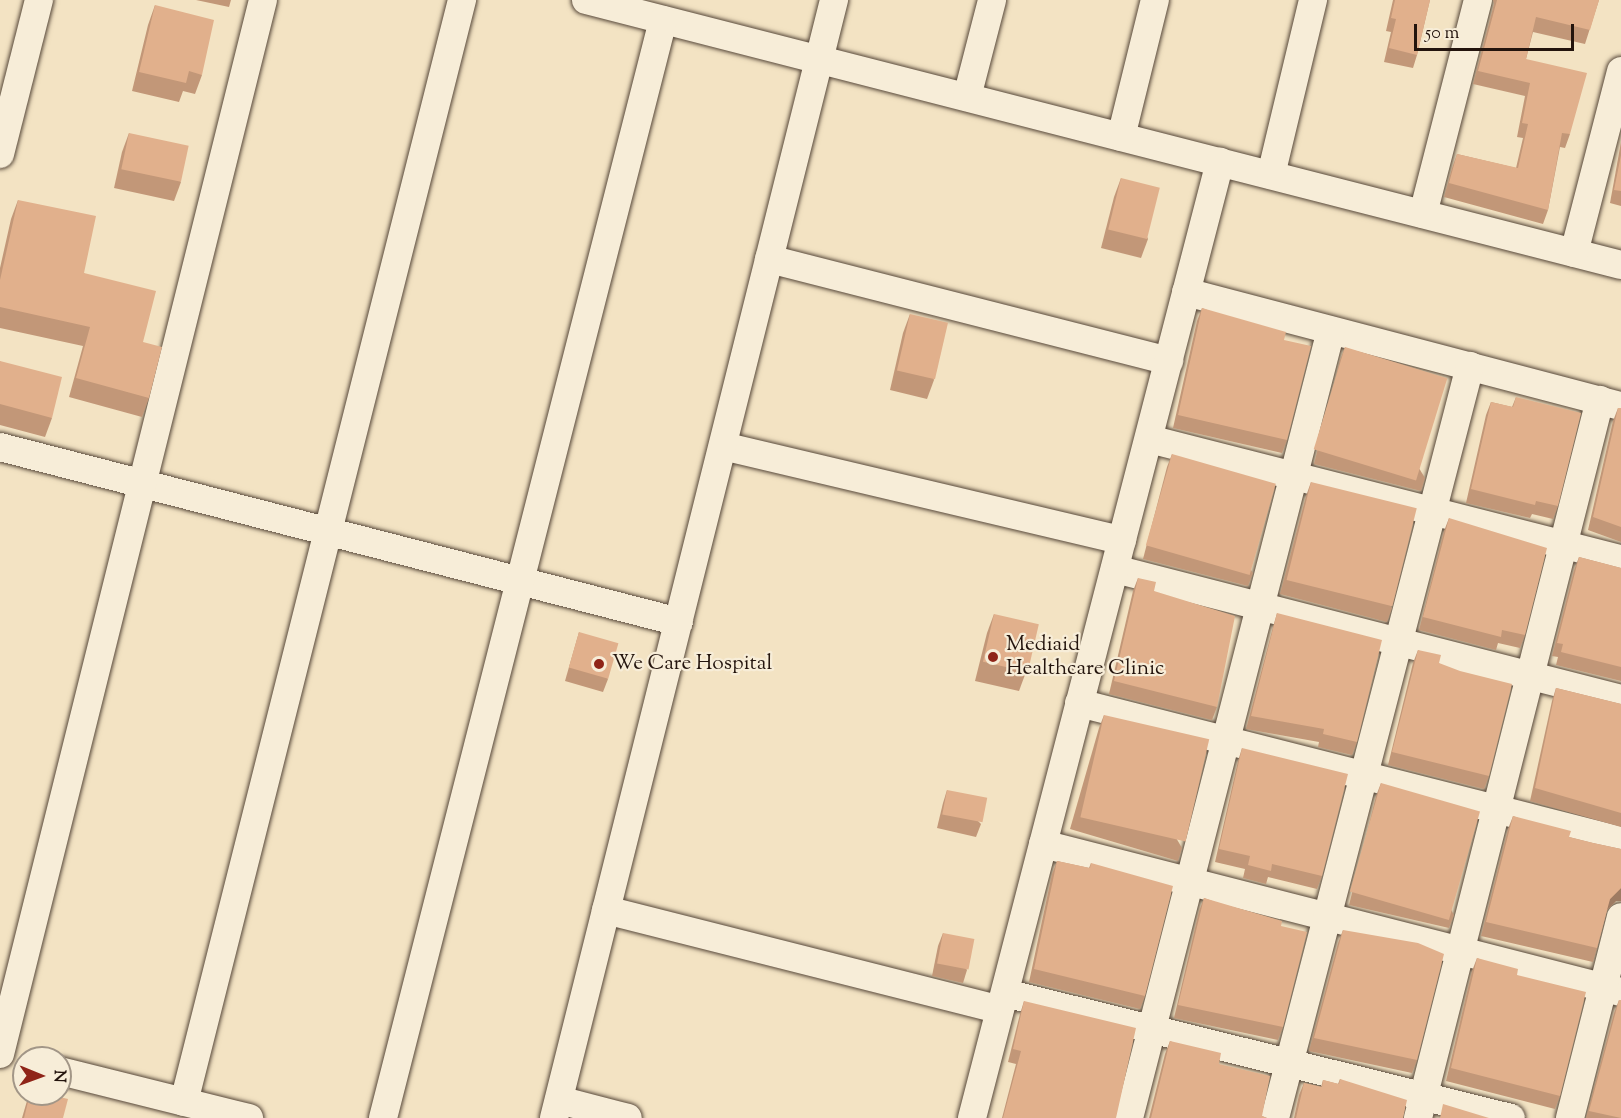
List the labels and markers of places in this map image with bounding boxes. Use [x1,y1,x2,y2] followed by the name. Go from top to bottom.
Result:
[1006,632,1165,682] place label: Mediaid Healthcare Clinic
[984,648,1002,666] marker: Mediaid Healthcare Clinic
[612,651,772,677] place label: We Care Hospital
[590,655,608,673] marker: We Care Hospital

